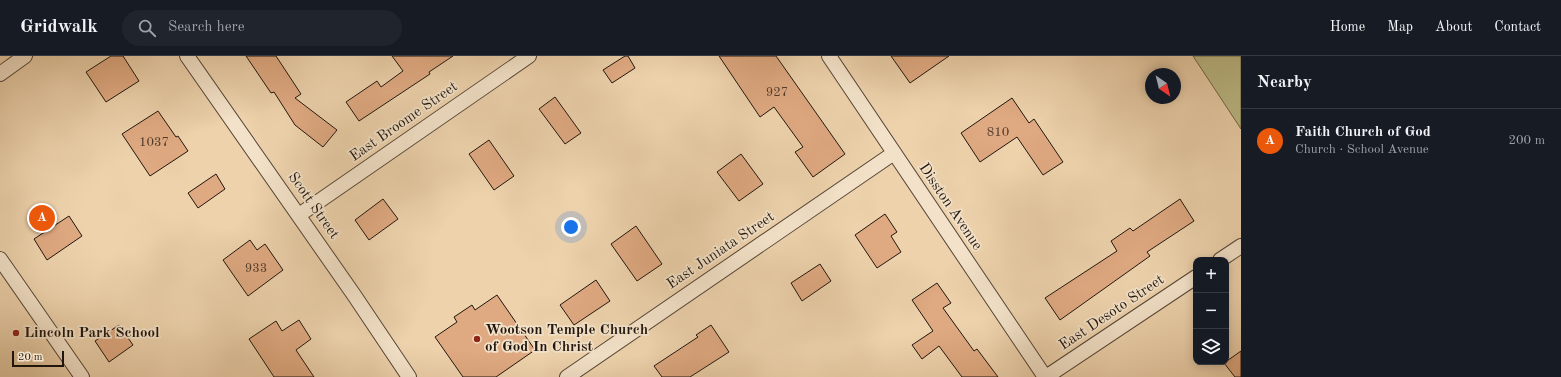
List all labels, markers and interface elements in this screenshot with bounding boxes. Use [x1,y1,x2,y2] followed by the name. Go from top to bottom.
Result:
[122,10,402,46] search box
[136,17,158,39] icon: search
[20,18,98,37] text: Gridwalk
[168,20,245,35] text: Search here
[1330,20,1365,34] text: Home
[1387,20,1413,34] text: Map
[1435,20,1472,34] text: About
[1494,20,1541,34] text: Contact
[1145,68,1181,104] north arrow
[1257,74,1312,91] text: Nearby
[347,79,461,165] street label: East Broome Street
[766,86,788,99] house number: 927
[1295,125,1431,140] text: Faith Church of God
[987,126,1009,139] house number: 810
[1265,134,1275,147] text: A
[1508,134,1545,147] text: 200 m
[139,136,169,149] house number: 1037
[1295,143,1429,156] text: Church · School Avenue
[915,161,985,253] street label: Disston Avenue
[285,170,341,242] street label: Scott Street
[29,203,55,233] pin: A
[665,210,777,292] street label: East Juniata Street
[561,217,581,237] your location
[1193,257,1229,365] map controls
[1193,257,1229,293] button: +
[245,262,267,275] house number: 933
[1057,272,1167,354] street label: East Desoto Street
[1193,293,1229,329] button: −
[485,323,648,355] place label: Wootson Temple Church of God In Christ
[24,326,160,341] place label: Lincoln Park School
[11,328,21,338] marker: Lincoln Park School
[1193,329,1229,365] button: layers
[472,334,482,344] marker: Wootson Temple Church of God In Christ
[12,349,64,368] scale bar
[18,352,43,363] text: 20 m

